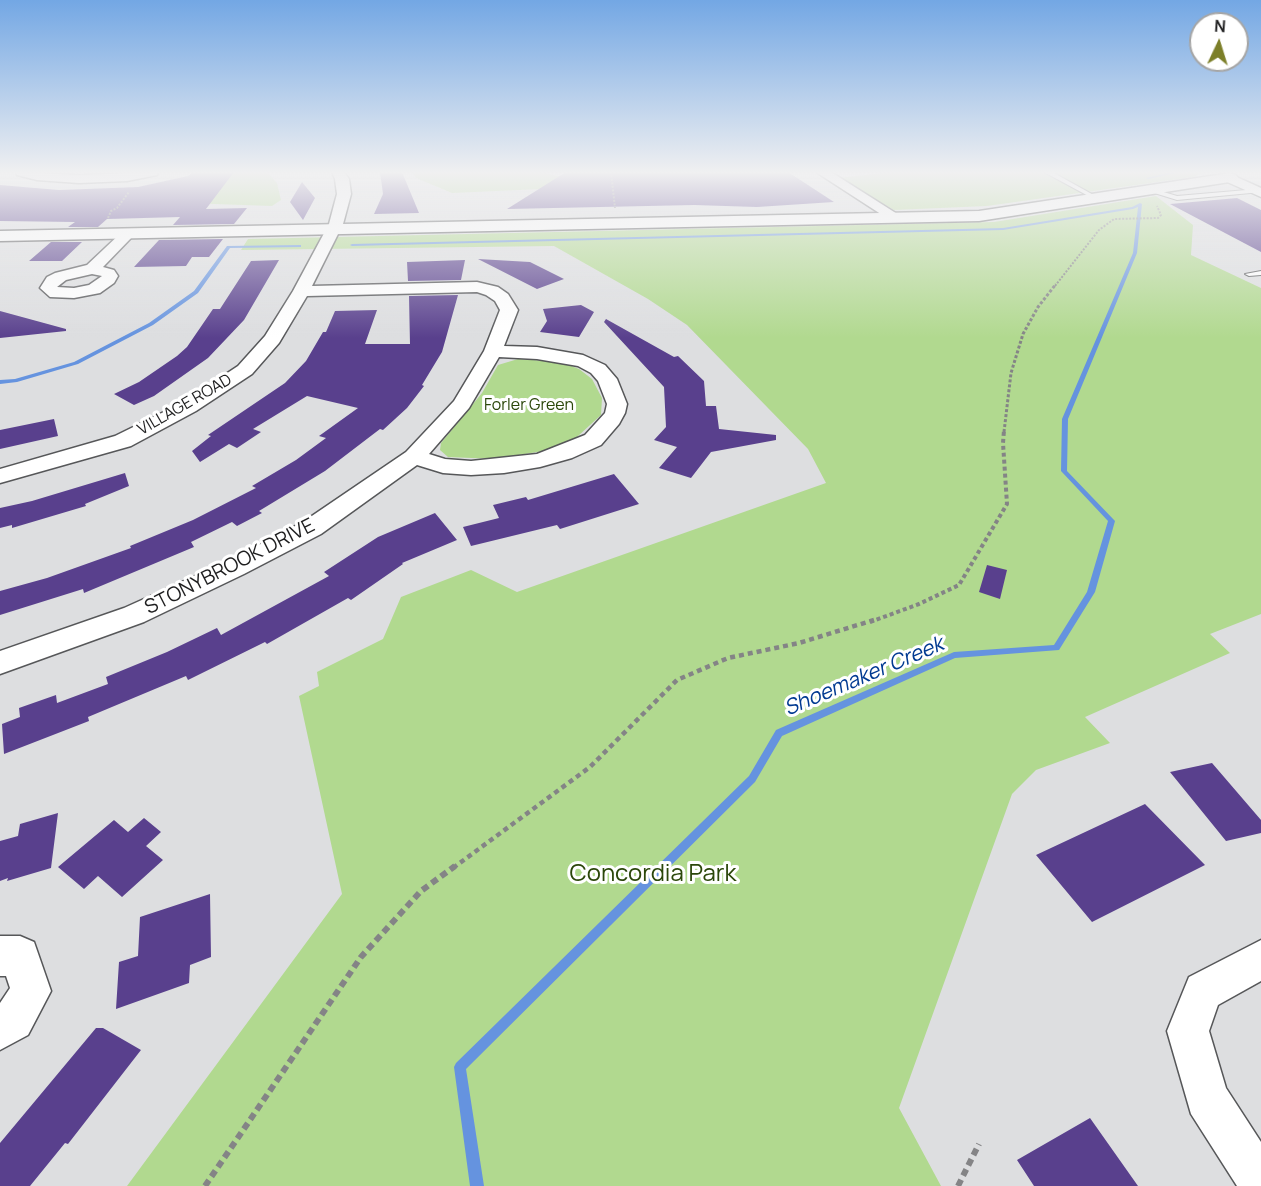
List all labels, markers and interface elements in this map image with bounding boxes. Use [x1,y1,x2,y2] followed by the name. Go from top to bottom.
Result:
[1189,12,1249,72] north arrow
[1214,15,1227,37] text: N
[135,370,235,440] street label: VILLAGE ROAD
[484,396,574,416] park label: Forler Green
[141,514,319,620] street label: STONYBROOK DRIVE
[780,632,948,722] water label: Shoemaker Creek
[570,860,736,888] park label: Concordia Park

